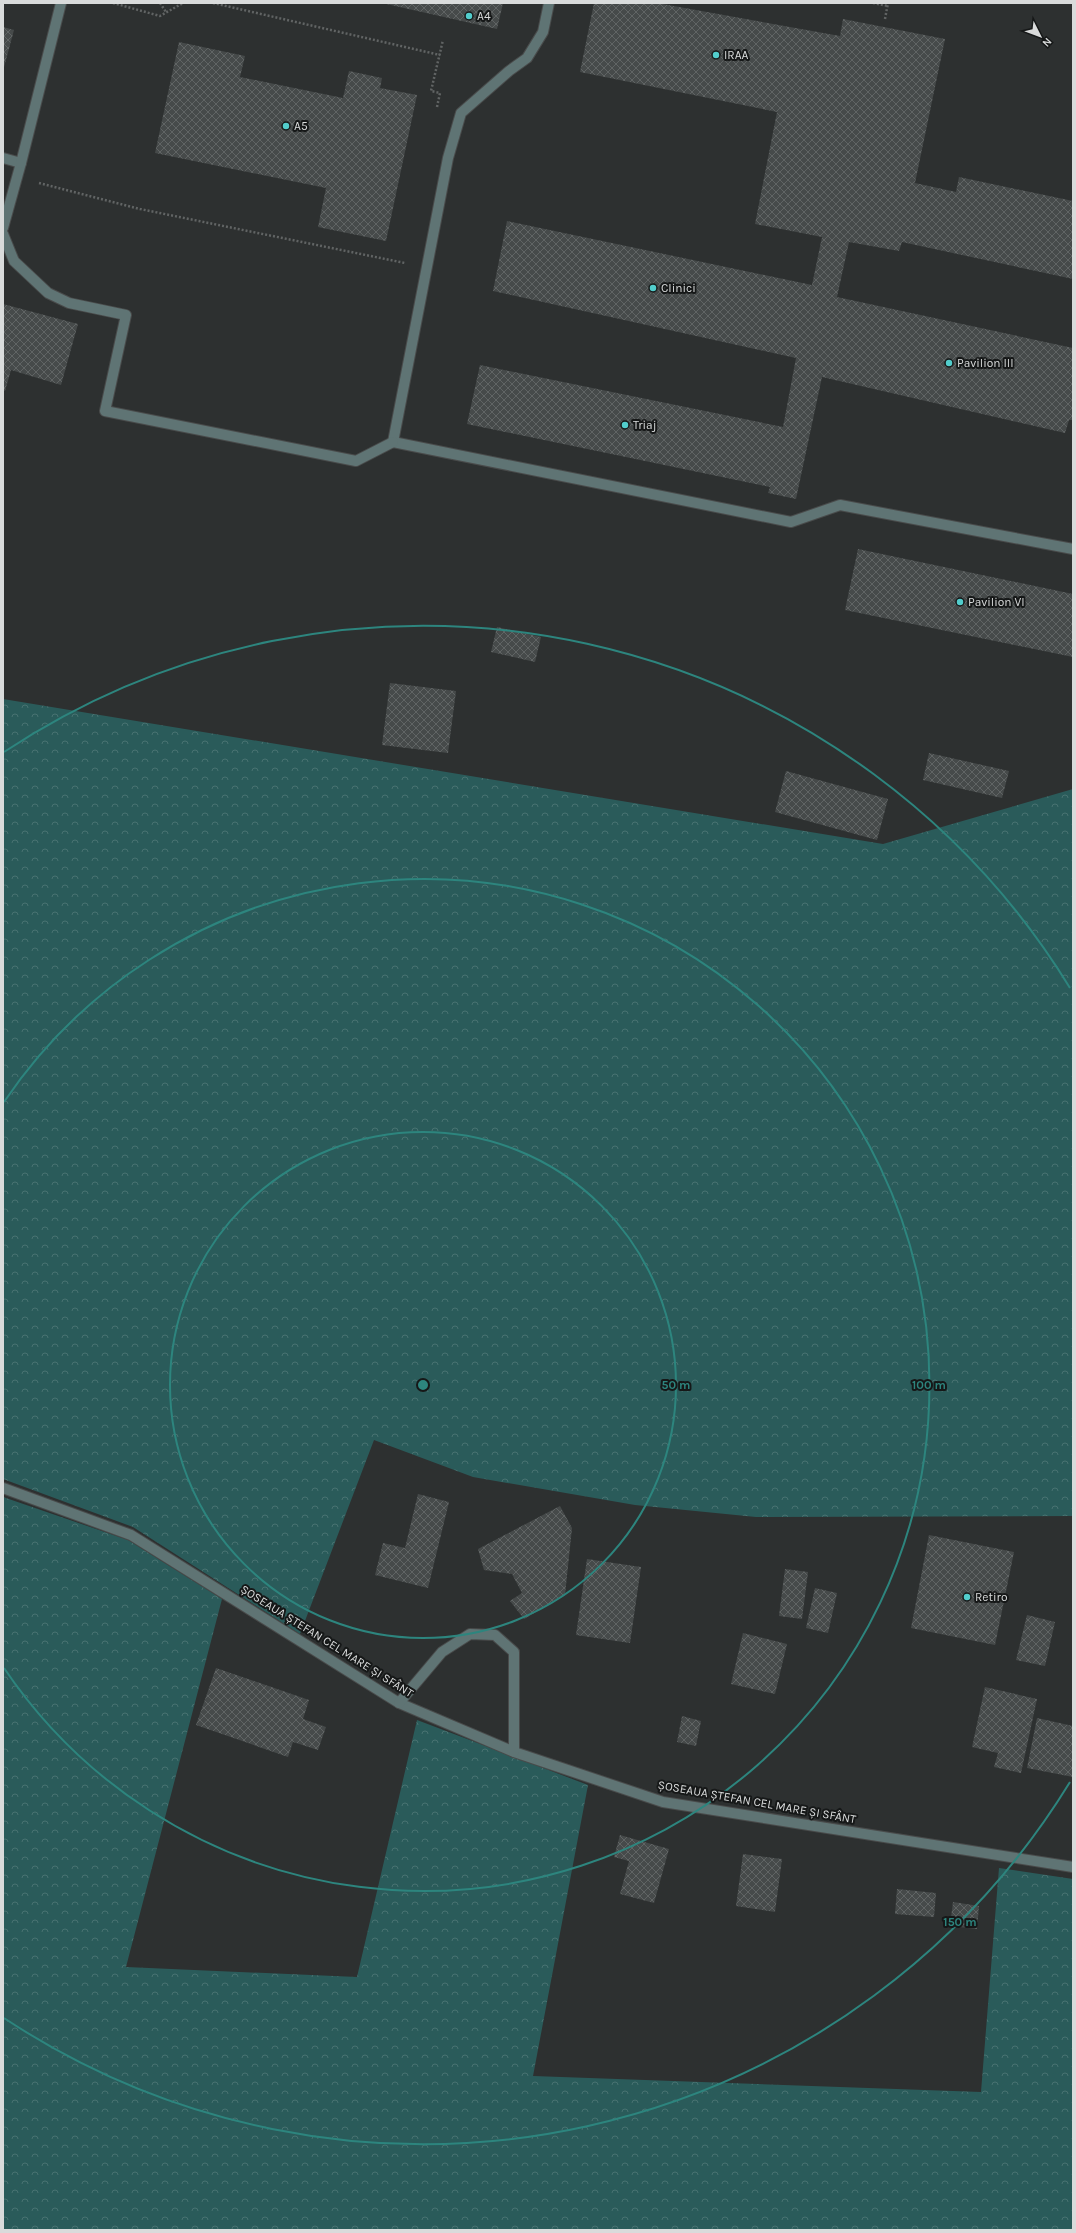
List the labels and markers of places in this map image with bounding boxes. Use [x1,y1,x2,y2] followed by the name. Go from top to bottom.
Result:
[477,9,491,23] place label: A4
[464,11,474,21] marker: A4
[724,48,749,62] place label: IRAA
[711,50,721,60] marker: IRAA
[294,119,308,133] place label: A5
[281,121,291,131] marker: A5
[661,281,696,295] place label: Clinici
[648,283,658,293] marker: Clinici
[957,356,1014,370] place label: Pavilion III
[944,358,954,368] marker: Pavilion III
[633,418,656,432] place label: Triaj
[620,420,630,430] marker: Triaj
[968,595,1025,609] place label: Pavilion VI
[955,597,965,607] marker: Pavilion VI
[416,1378,430,1392] centre of rings
[975,1590,1008,1604] place label: Retiro
[962,1592,972,1602] marker: Retiro

